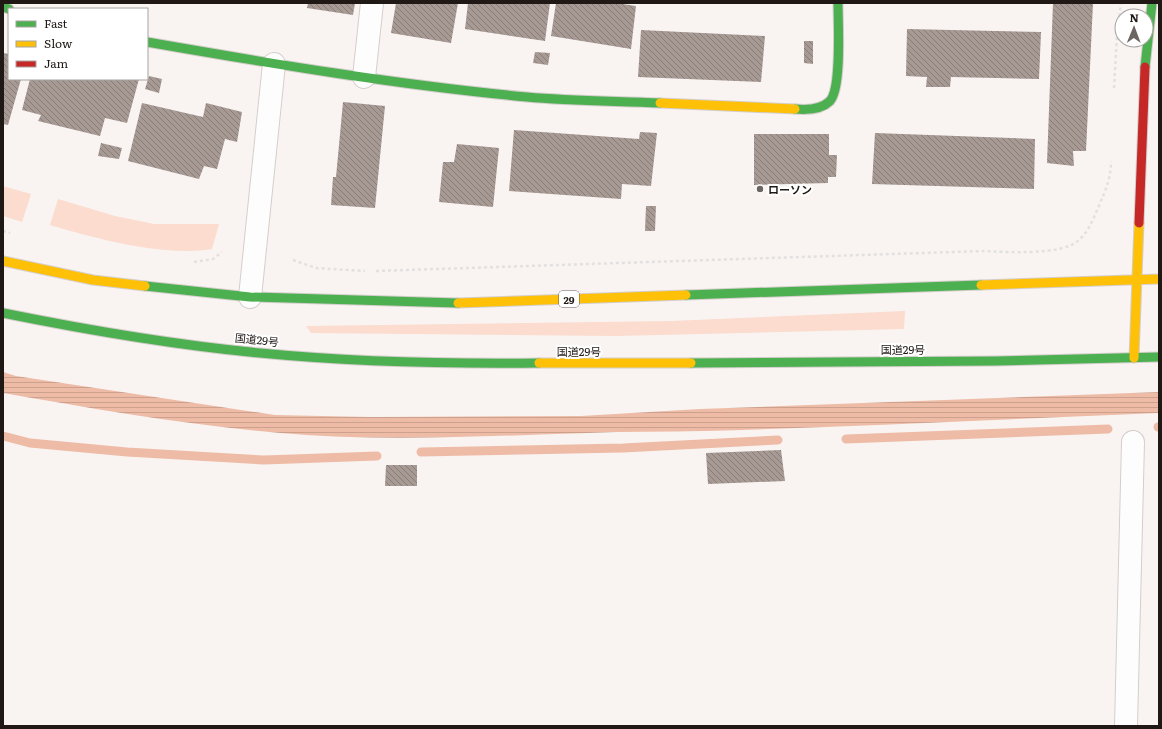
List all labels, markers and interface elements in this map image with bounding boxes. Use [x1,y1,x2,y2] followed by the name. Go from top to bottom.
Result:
[8,8,148,80] legend
[1114,8,1154,48] north arrow
[1129,9,1139,25] text: N
[44,14,68,32] text: Fast
[44,34,73,52] text: Slow
[44,54,69,72] text: Jam
[768,181,812,197] place label: ローソン
[755,184,765,194] marker: ローソン
[559,291,579,307] road number: 29
[234,329,280,349] street label: 国道29号
[881,341,925,357] street label: 国道29号
[557,343,601,359] street label: 国道29号

